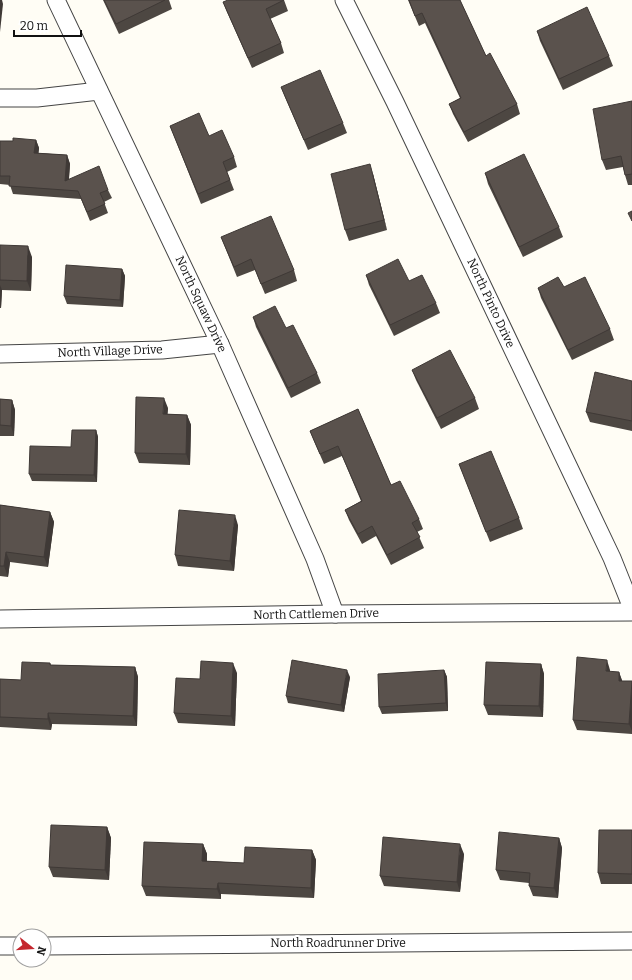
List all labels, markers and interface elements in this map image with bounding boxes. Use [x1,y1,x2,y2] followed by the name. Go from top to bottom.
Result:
[14,12,81,38] scale bar
[20,19,49,33] text: 20 m
[172,254,230,354] street label: North Squaw Drive
[464,256,518,350] street label: North Pinto Drive
[57,342,163,360] street label: North Village Drive
[253,606,379,622] street label: North Cattlemen Drive
[12,928,52,968] north arrow
[270,936,406,950] street label: North Roadrunner Drive
[33,945,49,957] text: N

